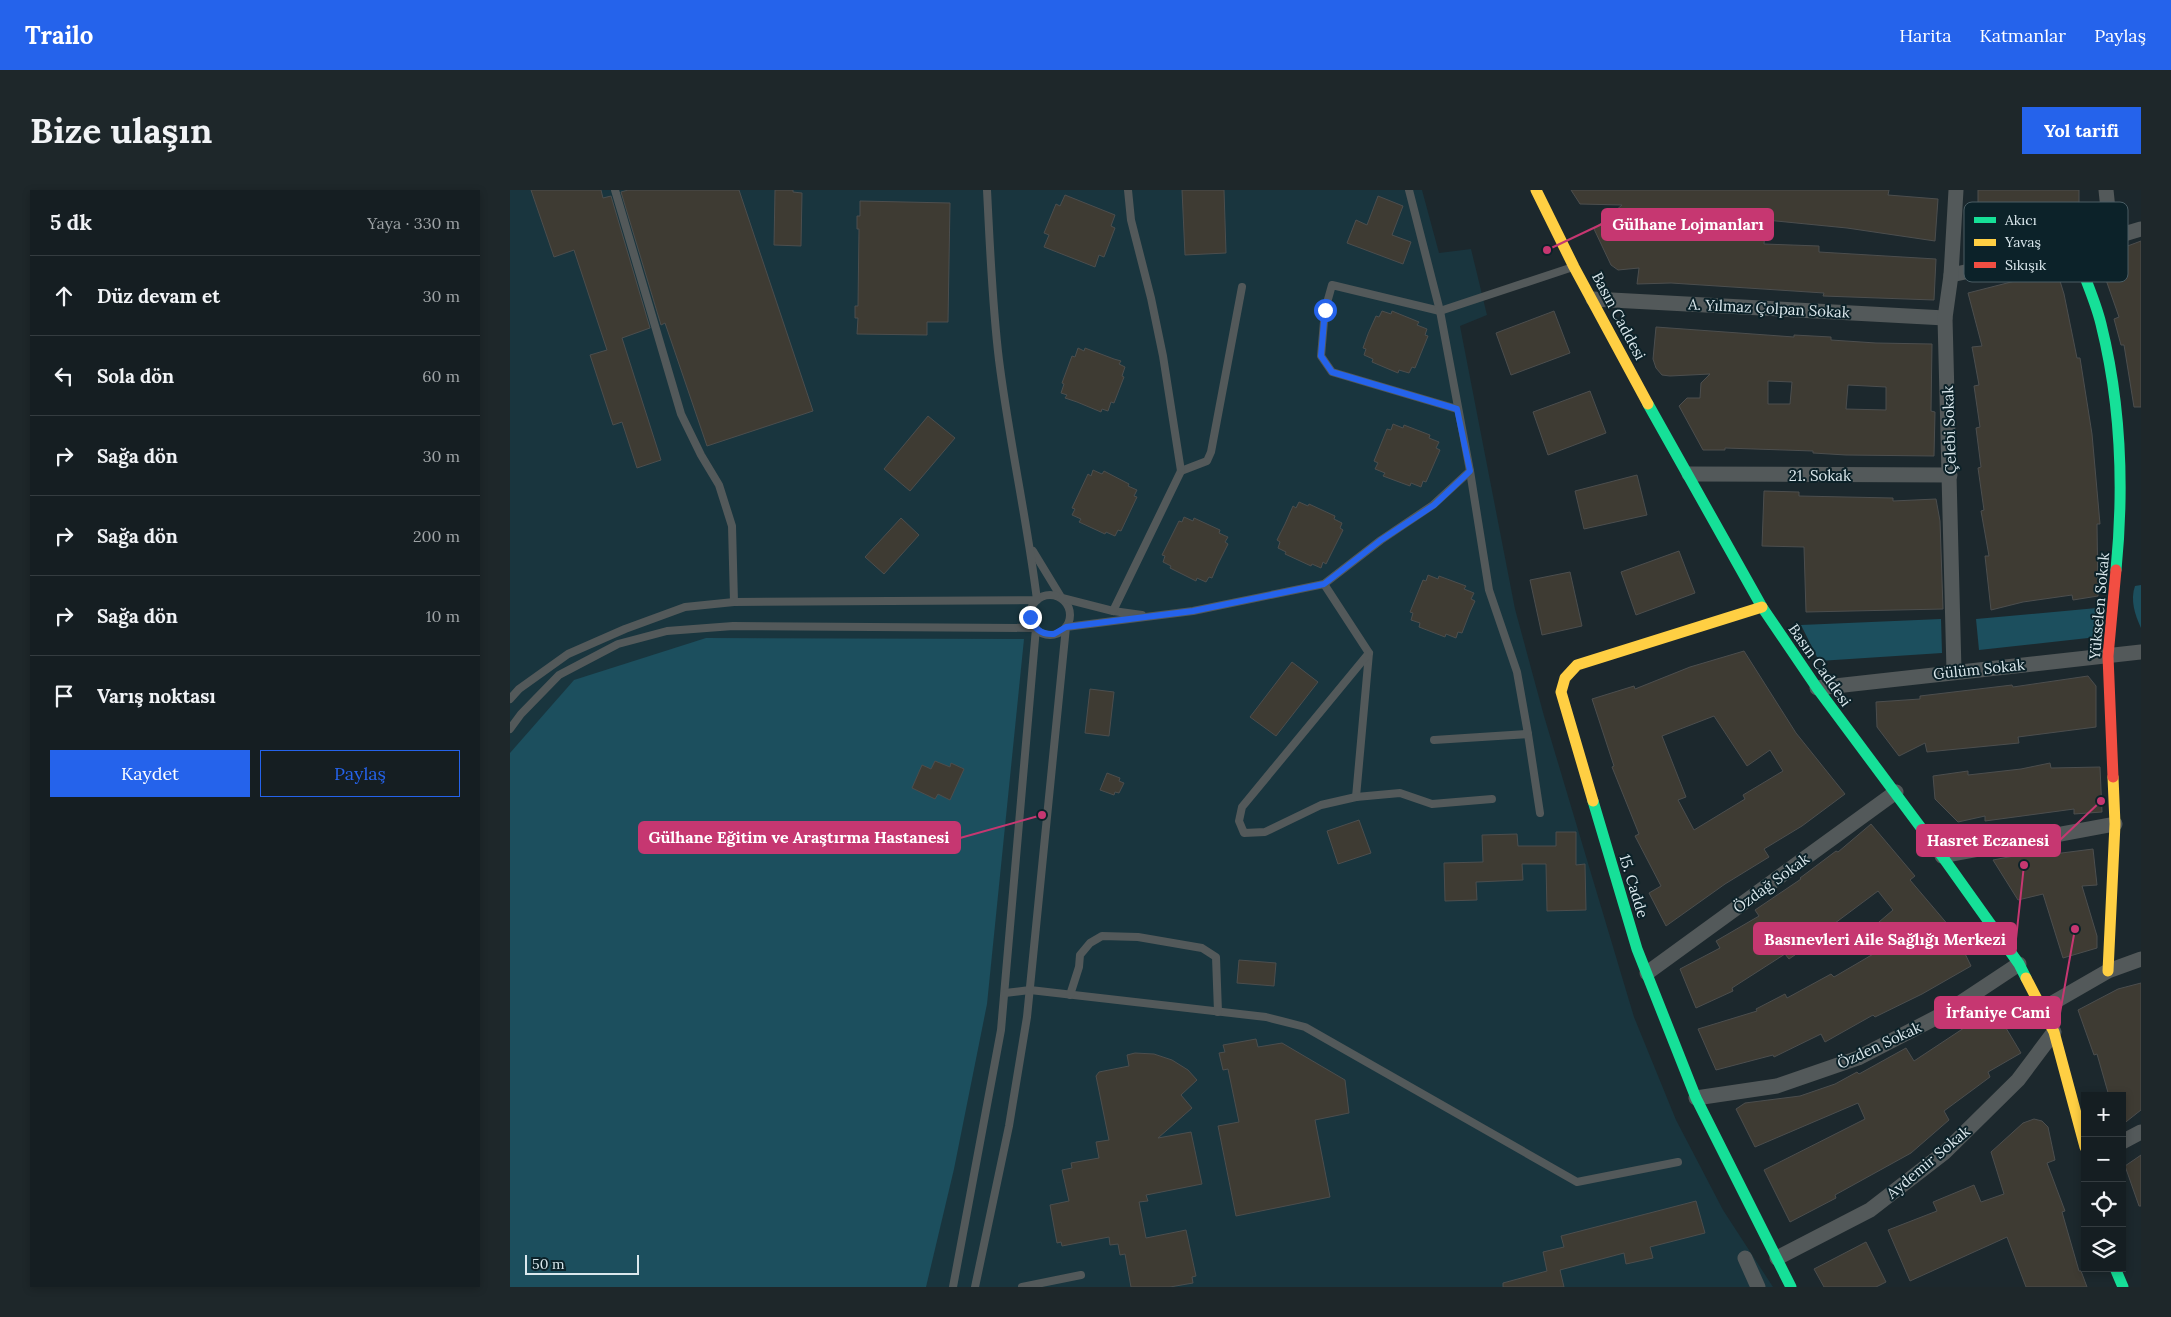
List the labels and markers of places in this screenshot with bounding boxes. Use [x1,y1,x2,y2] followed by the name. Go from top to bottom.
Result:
[1602,209,1773,240] callout: Gülhane Lojmanları
[639,822,960,853] callout: Gülhane Eğitim ve Araştırma Hastanesi
[1917,825,2060,856] callout: Hasret Eczanesi
[1754,923,2016,954] callout: Basınevleri Aile Sağlığı Merkezi
[1935,997,2060,1028] callout: İrfaniye Cami

